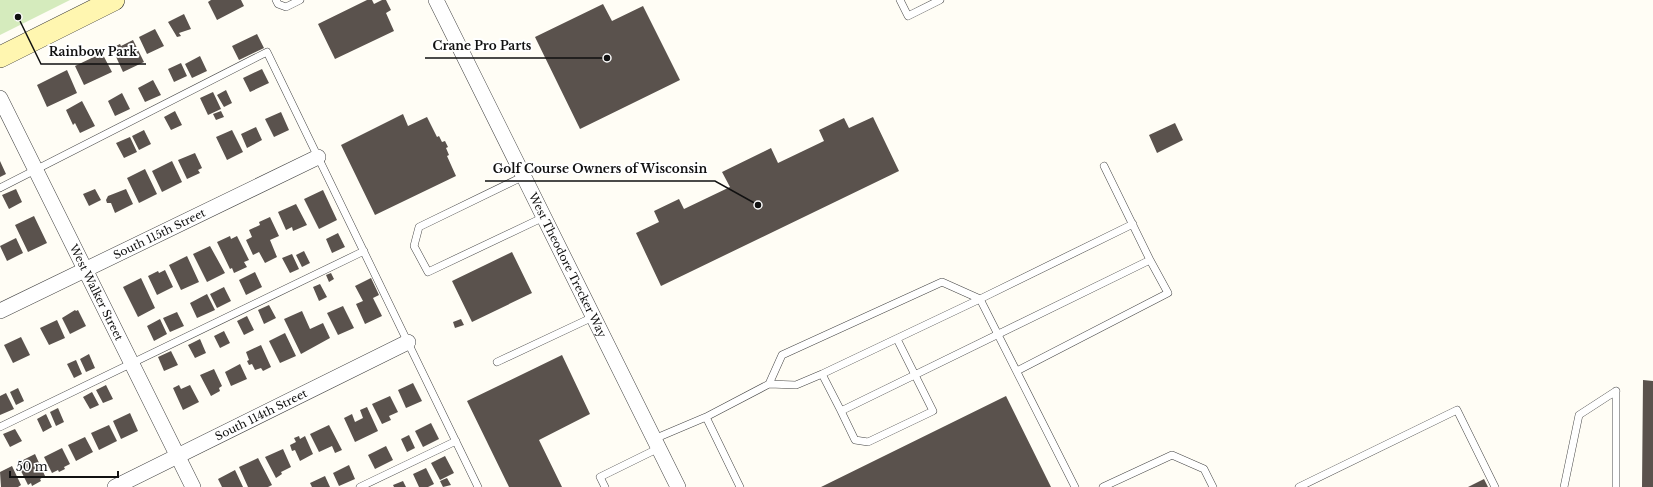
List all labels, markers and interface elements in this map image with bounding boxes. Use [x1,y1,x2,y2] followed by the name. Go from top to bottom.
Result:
[425,34,540,58] callout: Crane Pro Parts
[433,38,532,53] text: Crane Pro Parts
[41,40,146,64] callout: Rainbow Park
[49,44,138,59] text: Rainbow Park
[485,157,715,181] callout: Golf Course Owners of Wisconsin
[493,161,707,176] text: Golf Course Owners of Wisconsin
[525,189,610,340] street label: West Theodore Trecker Way
[111,205,208,262] street label: South 115th Street
[66,241,127,344] street label: West Walker Street
[213,386,310,443] street label: South 114th Street
[10,453,118,479] scale bar
[16,459,48,474] text: 50 m

